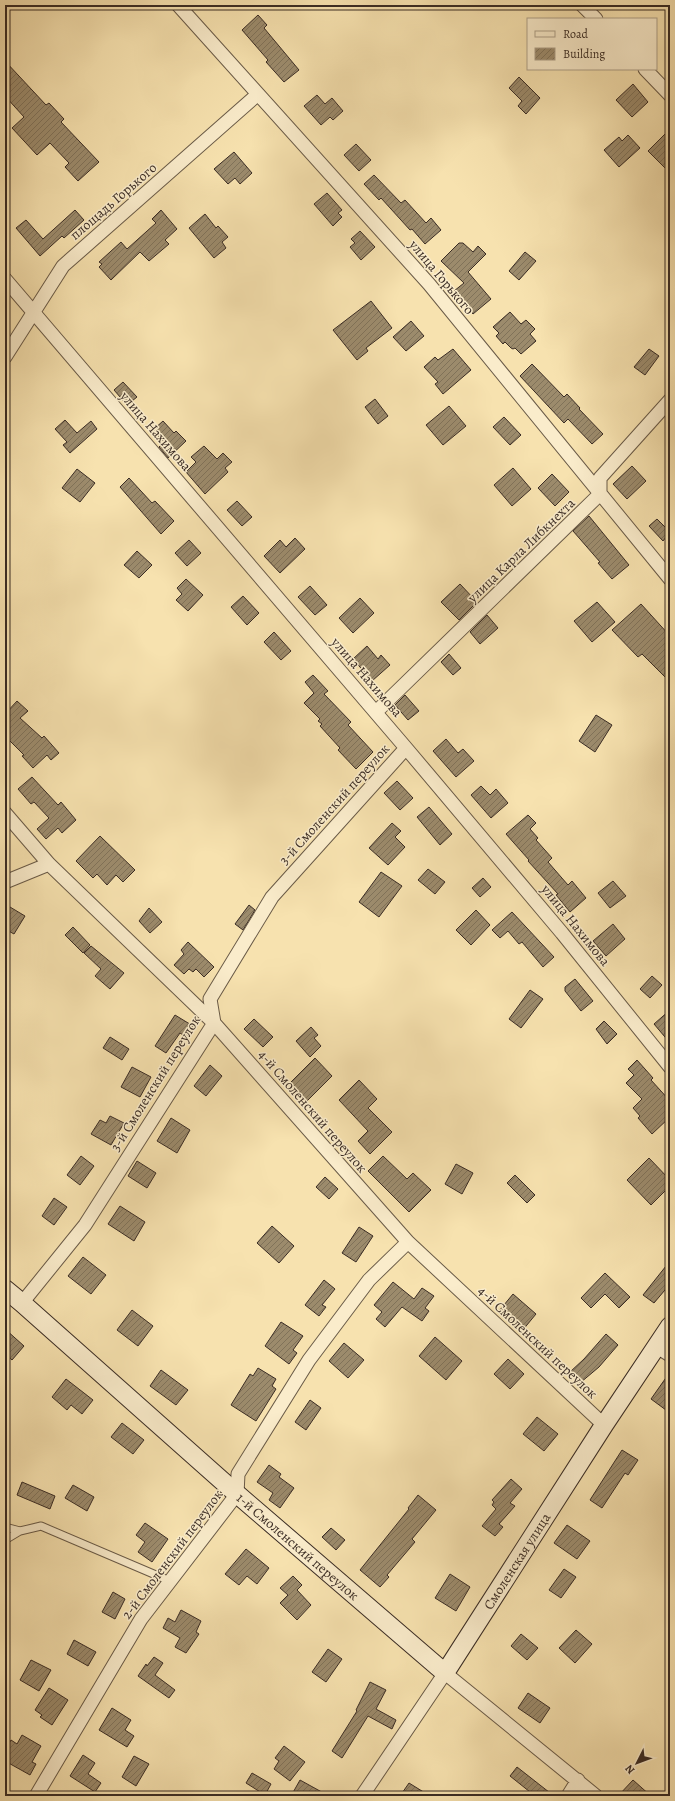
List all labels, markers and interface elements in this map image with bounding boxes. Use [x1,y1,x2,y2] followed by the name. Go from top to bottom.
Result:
[527,18,657,70] legend
[563,26,589,42] text: Road
[563,46,605,62] text: Building
[66,158,161,244] street label: площадь Горького
[404,235,478,319] street label: улица Горького
[115,387,196,476] street label: улица Нахимова
[463,494,580,608] street label: улица Карла Либкнехта
[326,633,407,722] street label: улица Нахимова
[275,740,394,869] street label: 3-й Смоленский переулок
[536,880,615,971] street label: улица Нахимова
[106,1012,205,1155] street label: 3-й Смоленский переулок
[254,1046,371,1177] street label: 4-й Смоленский переулок
[474,1282,602,1403] street label: 4-й Смоленский переулок
[117,1486,227,1623] street label: 2-й Смоленский переулок
[232,1489,363,1605] street label: 1-й Смоленский переулок
[479,1509,556,1613] street label: Смоленская улица
[617,1743,657,1783] north arrow
[622,1761,638,1777] text: N

